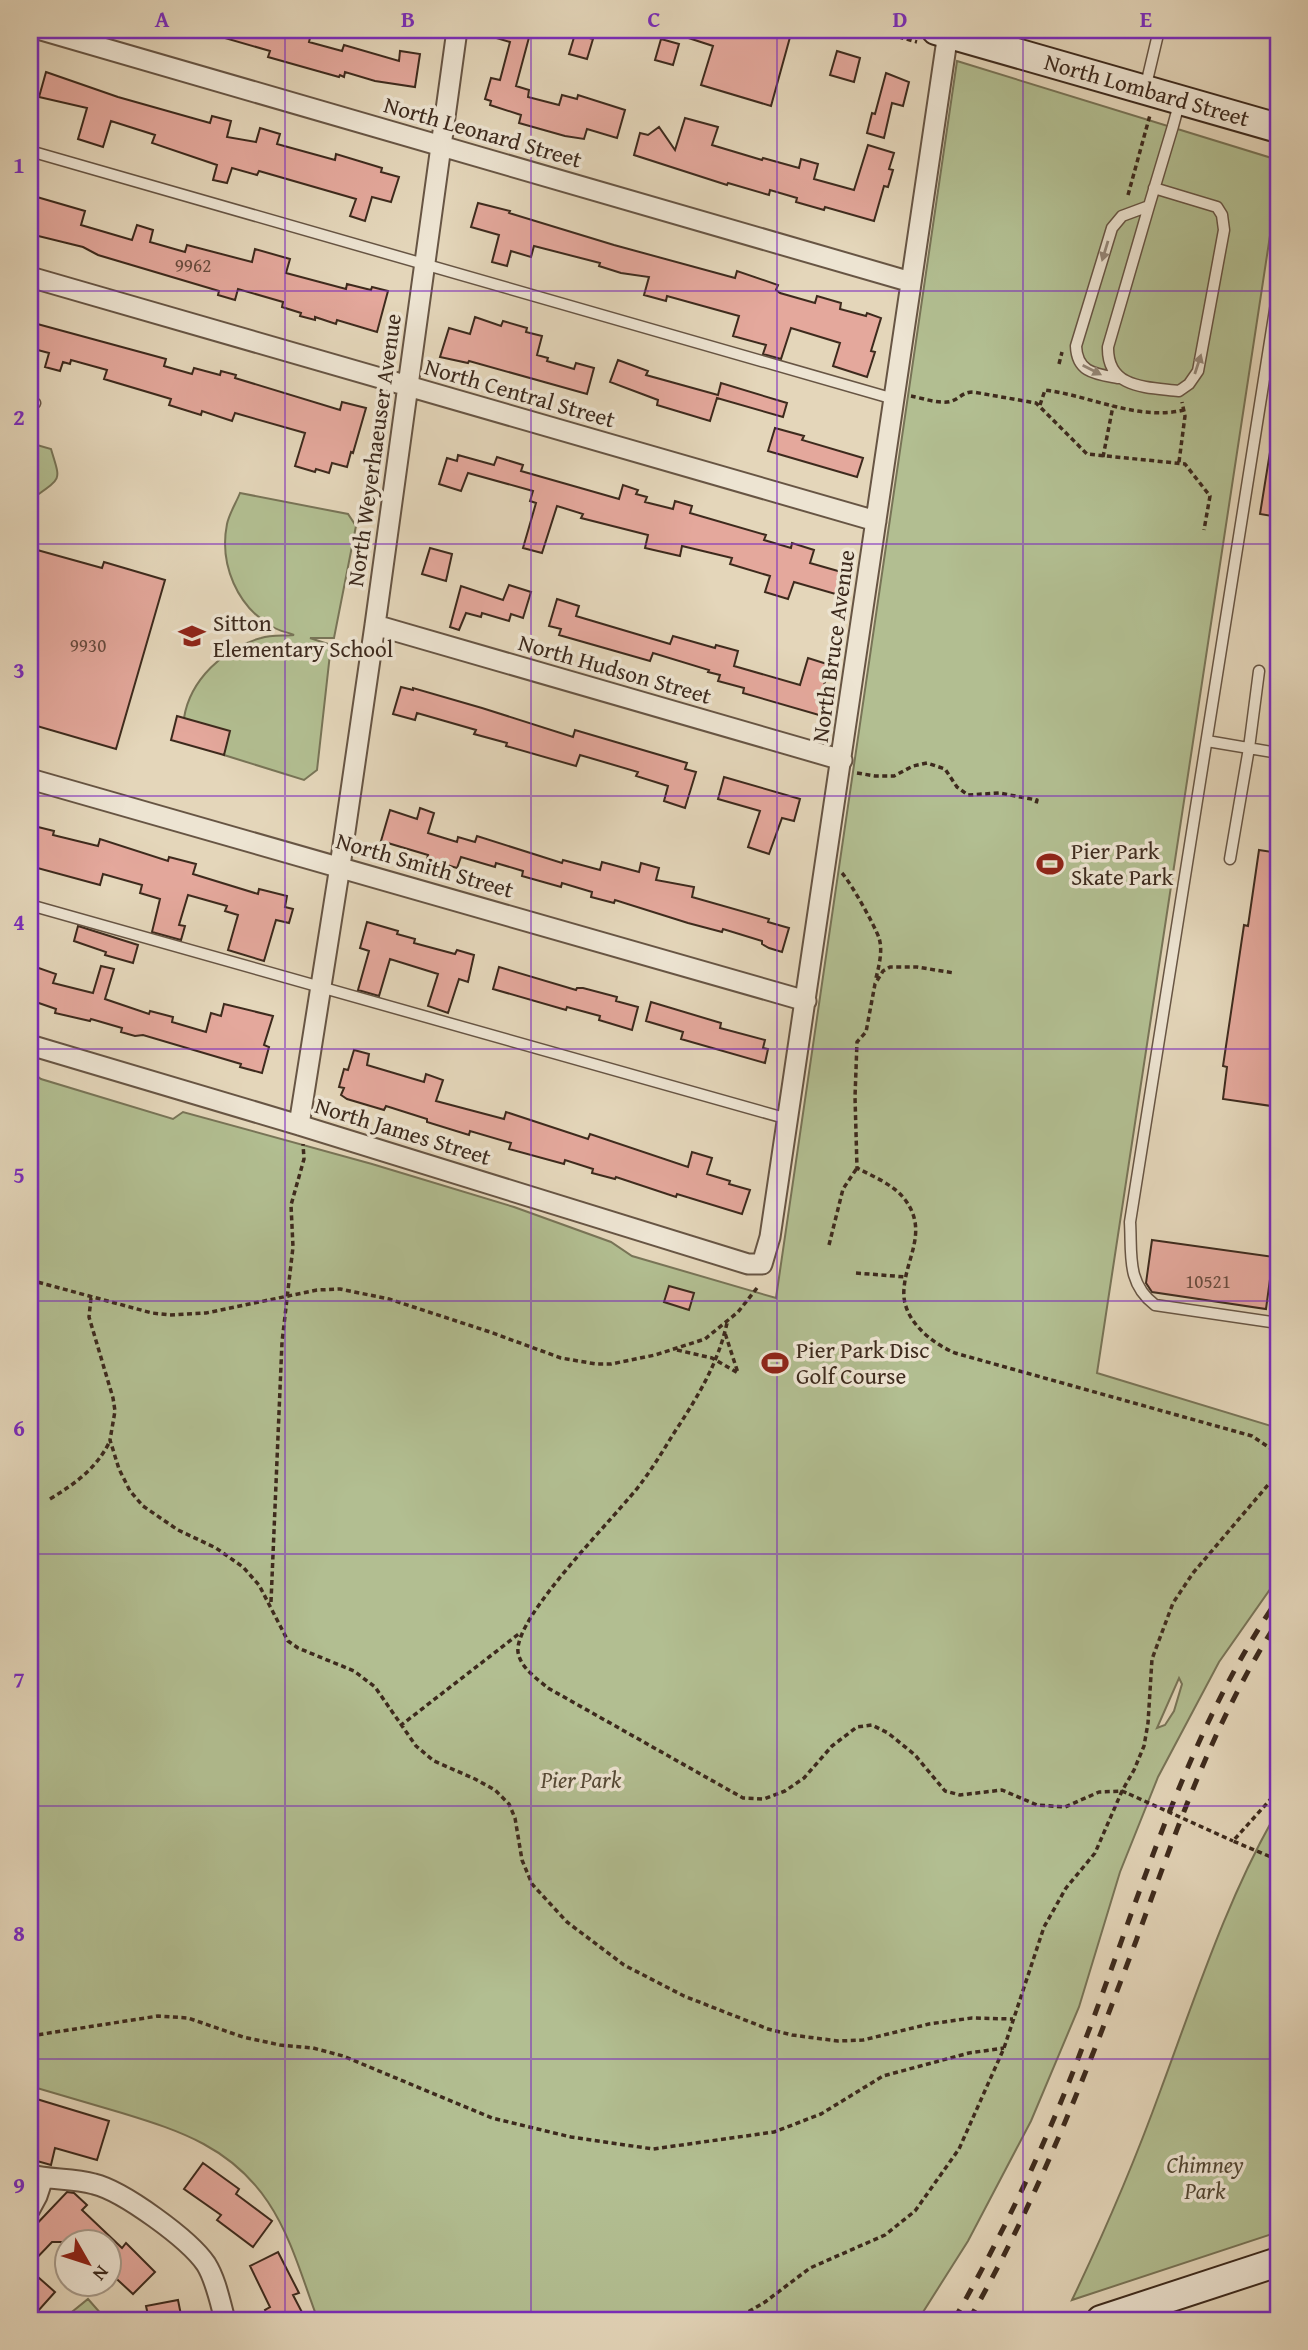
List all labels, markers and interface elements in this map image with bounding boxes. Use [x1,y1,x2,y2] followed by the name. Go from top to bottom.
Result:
[155,2,170,35] text: A
[401,2,415,35] text: B
[647,2,661,35] text: C
[893,2,908,35] text: D
[1140,2,1152,35] text: E
[1041,44,1253,135] street label: North Lombard Street
[380,87,586,176] street label: North Leonard Street
[13,148,25,181] text: 1
[1099,240,1109,261] one-way arrow
[175,251,211,279] house number: 9962
[338,311,409,589] street label: North Weyerhaeuser Avenue
[421,350,619,435] street label: North Central Street
[1194,354,1204,375] one-way arrow
[1082,364,1102,375] one-way arrow
[13,400,25,433] text: 2
[803,548,862,744] street label: North Bruce Avenue
[213,606,393,665] place label: Sitton Elementary School
[177,621,207,651] school or university icon: Sitton Elementary School
[515,625,716,712] street label: North Hudson Street
[70,631,106,659] house number: 9930
[13,653,25,686] text: 3
[333,823,518,906] street label: North Smith Street
[1071,834,1173,893] place label: Pier Park Skate Park
[1035,849,1065,879] sports icon: Pier Park Skate Park
[13,905,25,938] text: 4
[311,1088,495,1173] street label: North James Street
[13,1158,25,1191] text: 5
[1185,1267,1231,1295] house number: 10521
[796,1333,929,1392] place label: Pier Park Disc Golf Course
[760,1348,790,1378] sports icon: Pier Park Disc Golf Course
[13,1411,25,1444] text: 6
[13,1663,25,1696] text: 7
[540,1763,622,1796] park label: Pier Park
[13,1916,25,1949] text: 8
[1166,2148,1244,2207] park label: Chimney Park
[13,2168,25,2201] text: 9
[52,2228,122,2298] north arrow
[86,2260,116,2288] text: N

